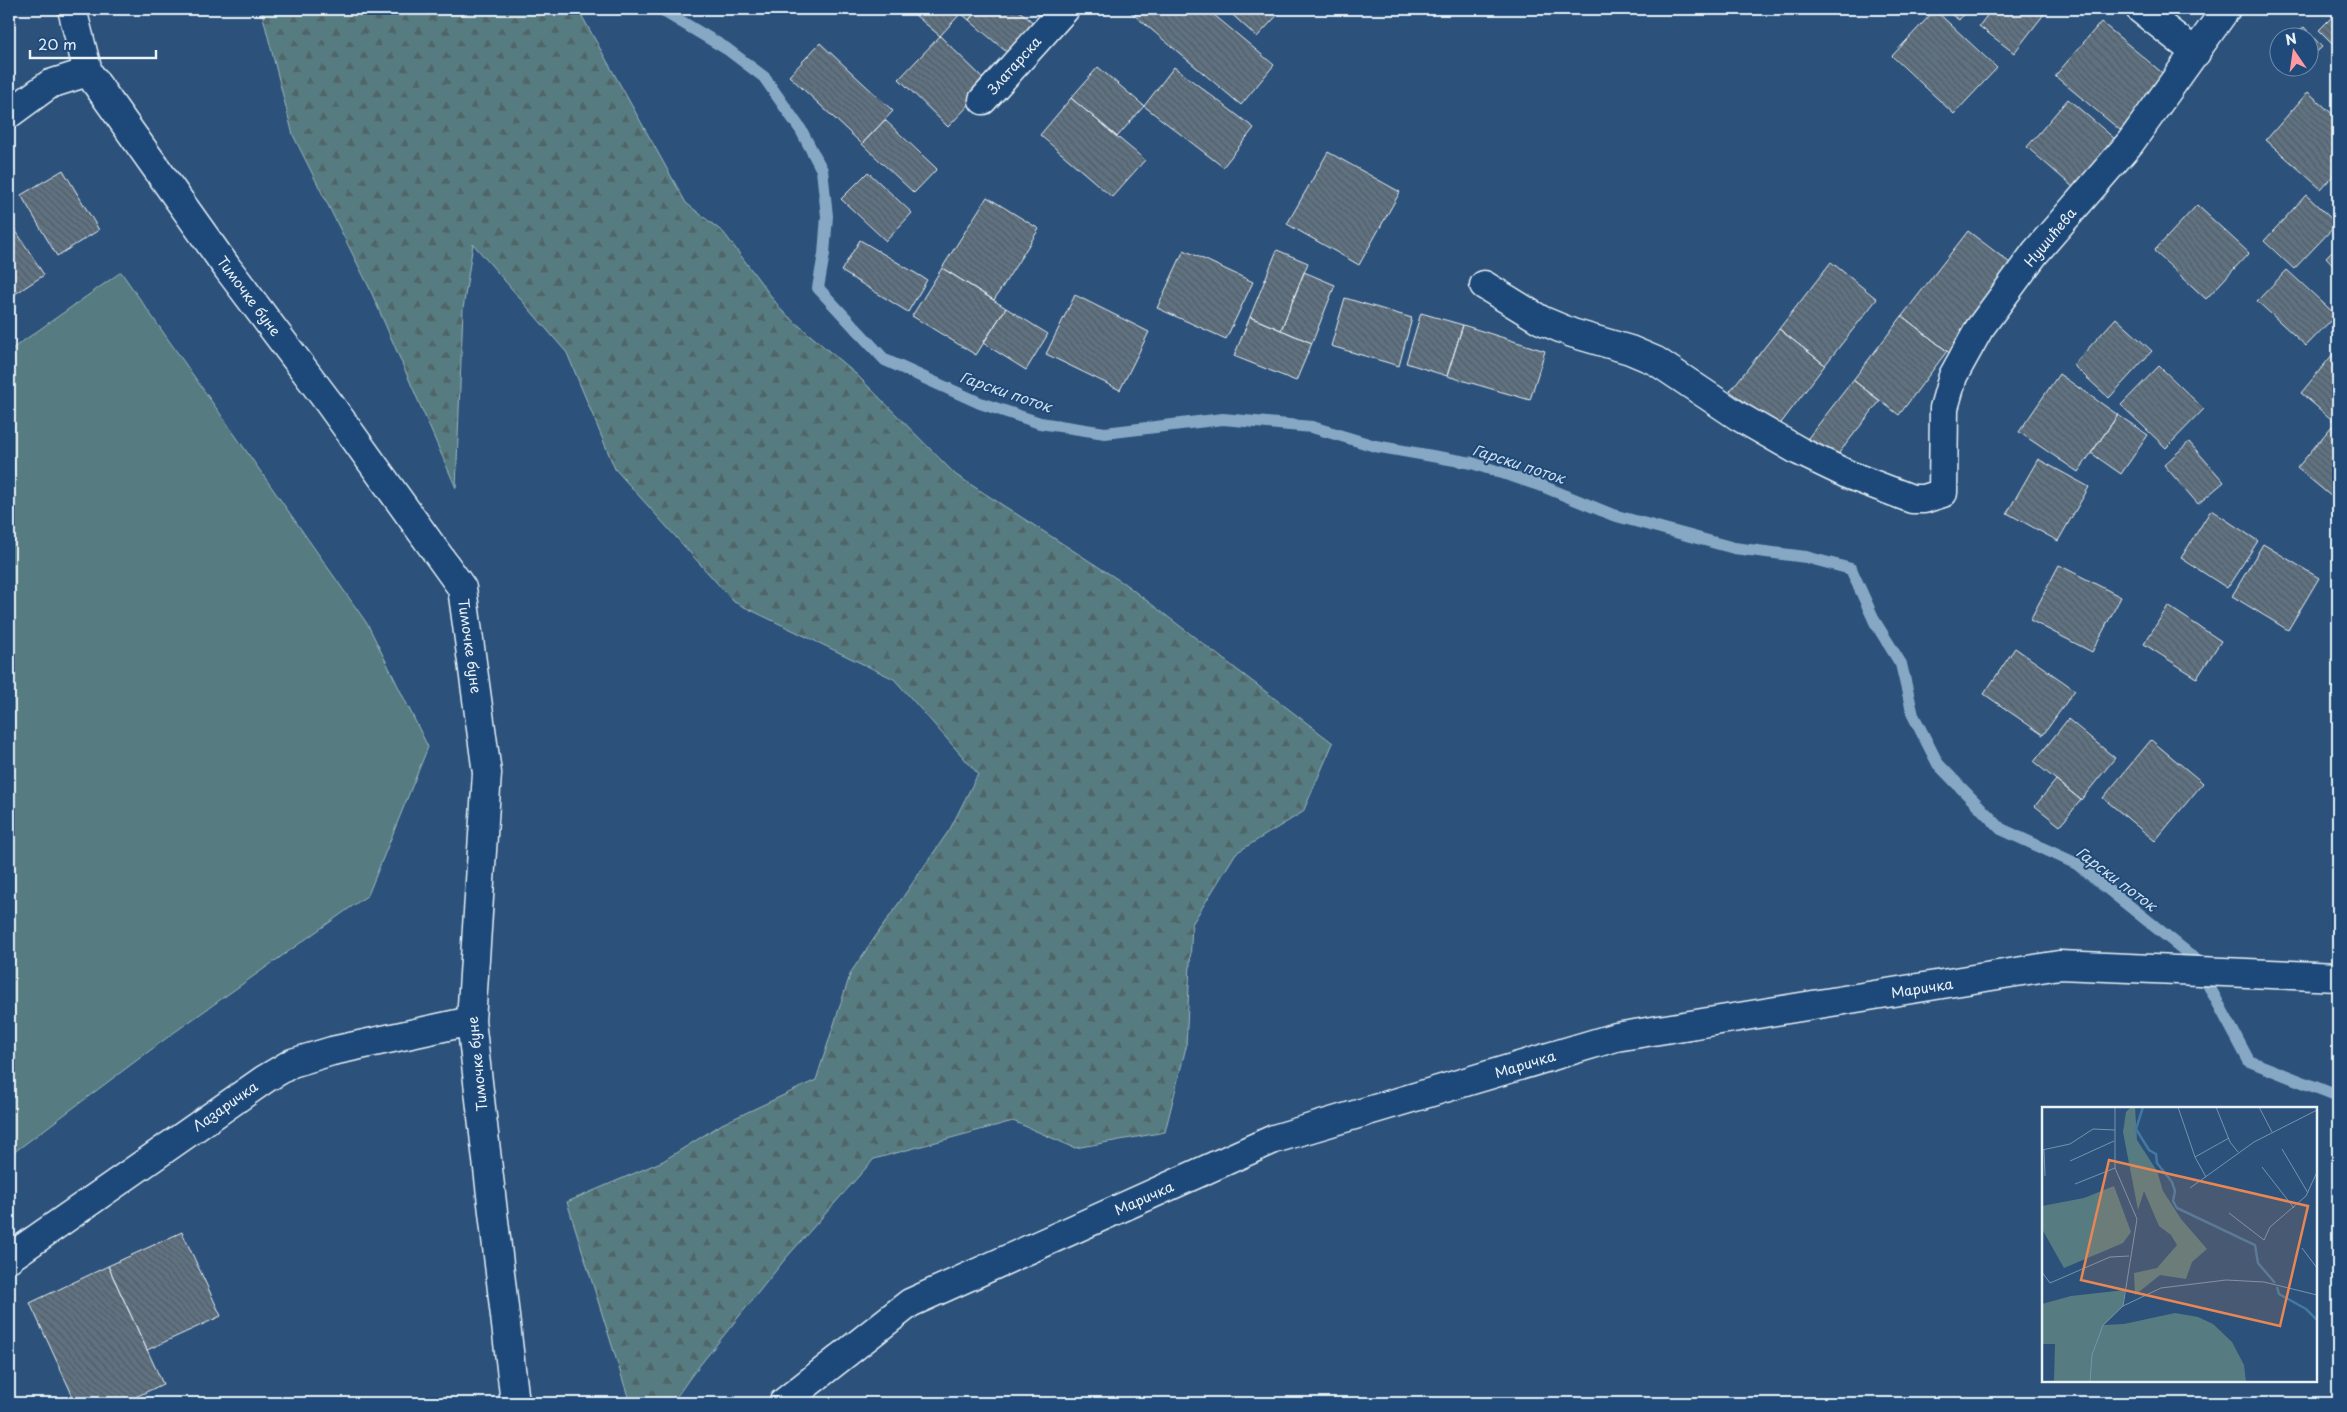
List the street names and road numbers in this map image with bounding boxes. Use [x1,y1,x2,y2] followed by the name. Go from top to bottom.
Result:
[981,31,1046,100] street label: Златарска
[2019,203,2081,271] street label: Нушићева
[212,252,286,341] street label: Тимочке буне
[453,597,487,695] street label: Тимочке буне
[1889,973,1955,1003] street label: Маричка
[462,1015,492,1113] street label: Тимочке буне
[1492,1045,1558,1083] street label: Маричка
[188,1076,262,1136] street label: Лазаричка
[1111,1176,1177,1220] street label: Маричка

